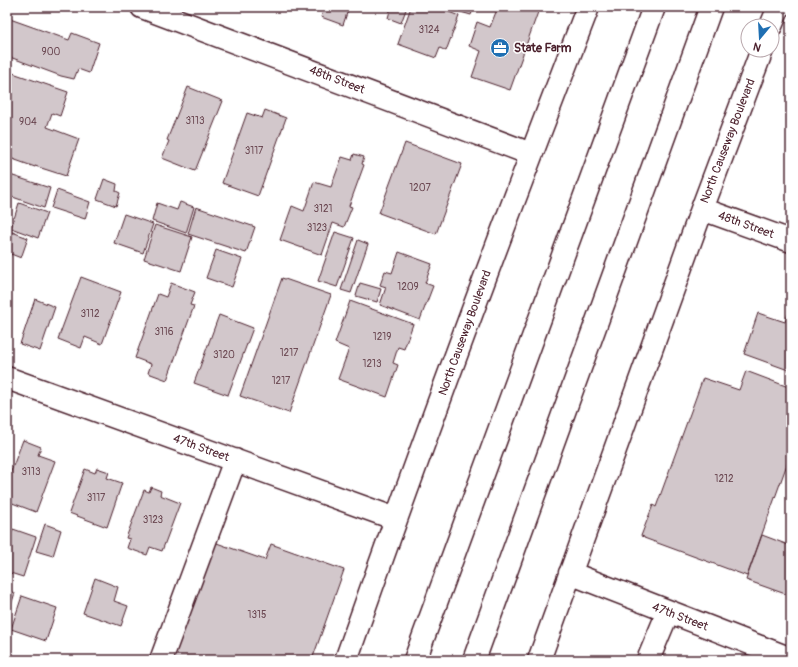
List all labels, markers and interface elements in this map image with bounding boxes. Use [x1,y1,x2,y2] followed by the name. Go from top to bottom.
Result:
[740,18,780,58] north arrow
[419,24,440,36] house number: 3124
[489,37,511,59] office icon: State Farm
[751,40,763,54] text: N
[514,41,572,56] place label: State Farm
[42,46,61,58] house number: 900
[307,62,367,98] street label: 48th Street
[697,76,759,205] street label: North Causeway Boulevard
[186,115,205,127] house number: 3113
[19,116,37,128] house number: 904
[245,145,264,157] house number: 3117
[409,182,432,194] house number: 1207
[314,203,333,215] house number: 3121
[716,208,776,242] street label: 48th Street
[307,222,328,234] house number: 3123
[435,268,495,398] street label: North Causeway Boulevard
[397,281,419,293] house number: 1209
[81,308,100,320] house number: 3112
[154,326,174,338] house number: 3116
[373,331,391,343] house number: 1219
[280,347,299,359] house number: 1217
[213,349,235,361] house number: 3120
[363,358,382,370] house number: 1213
[272,375,291,387] house number: 1217
[171,431,231,465] street label: 47th Street
[22,466,41,478] house number: 3113
[715,473,734,485] house number: 1212
[87,492,106,504] house number: 3117
[143,514,164,526] house number: 3123
[650,599,710,635] street label: 47th Street
[248,609,266,621] house number: 1315

